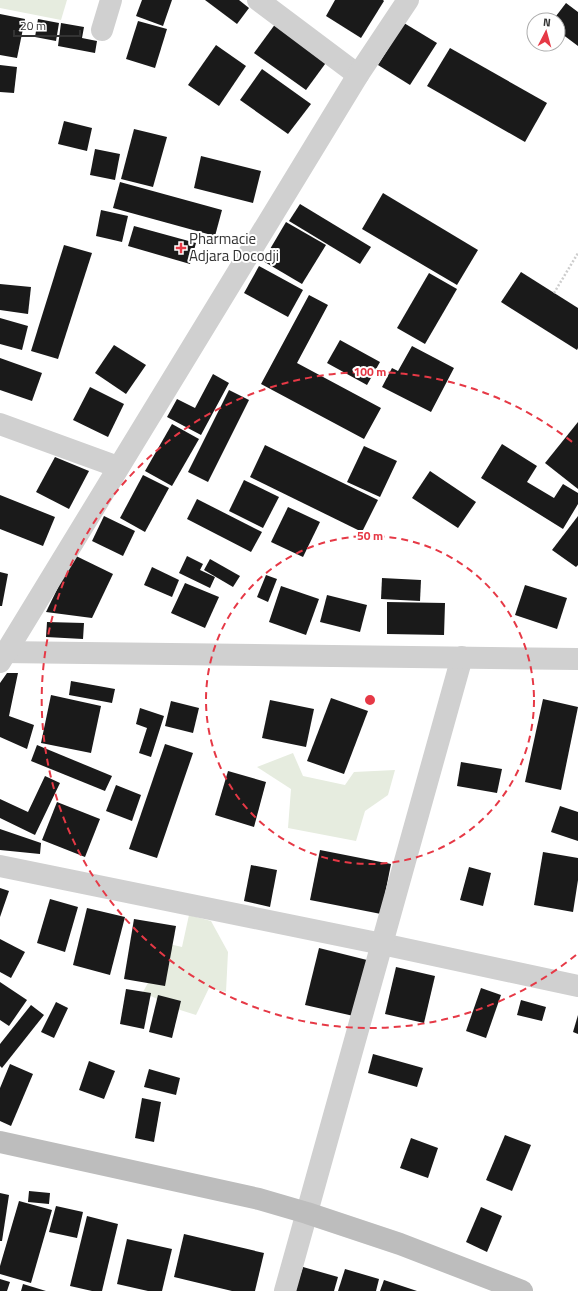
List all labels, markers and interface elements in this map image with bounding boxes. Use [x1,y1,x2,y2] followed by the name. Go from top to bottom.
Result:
[14,12,80,38] scale bar
[526,12,566,52] north arrow
[542,14,552,30] text: N
[20,16,46,35] text: 20 m
[189,227,279,267] place label: Pharmacie Adjara Docodji
[176,243,186,253] marker: Pharmacie Adjara Docodji
[354,362,386,381] text: 100 m
[357,526,383,545] text: 50 m
[363,693,377,707] centre of rings

